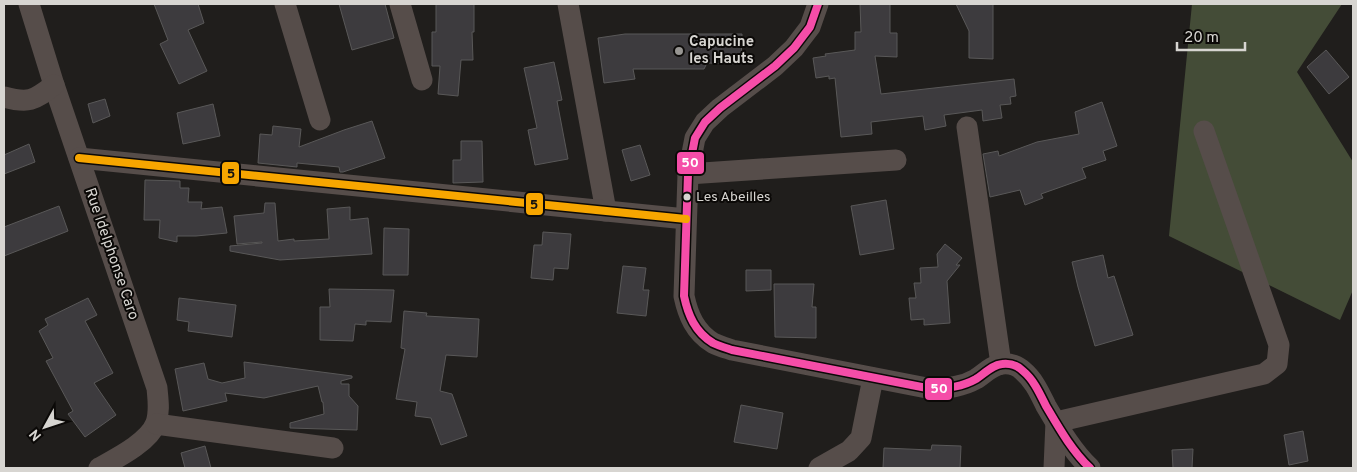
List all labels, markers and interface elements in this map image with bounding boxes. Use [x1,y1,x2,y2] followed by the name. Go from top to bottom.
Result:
[1177,20,1244,52] scale bar
[1184,29,1219,48] text: 20 m
[689,33,754,69] place label: Capucine les Hauts
[673,45,685,57] marker: Capucine les Hauts
[676,151,705,175] line badge: 50
[681,155,699,172] text: 50
[221,161,240,185] line badge: 5
[227,166,235,183] text: 5
[79,185,143,323] street label: Rue Idelphonse Caro
[696,189,771,206] place label: Les Abeilles
[525,192,544,216] line badge: 5
[682,192,692,202] marker: Les Abeilles
[530,197,538,214] text: 5
[924,377,953,401] line badge: 50
[930,381,948,398] text: 50
[20,402,70,452] north arrow
[26,425,46,444] text: N

